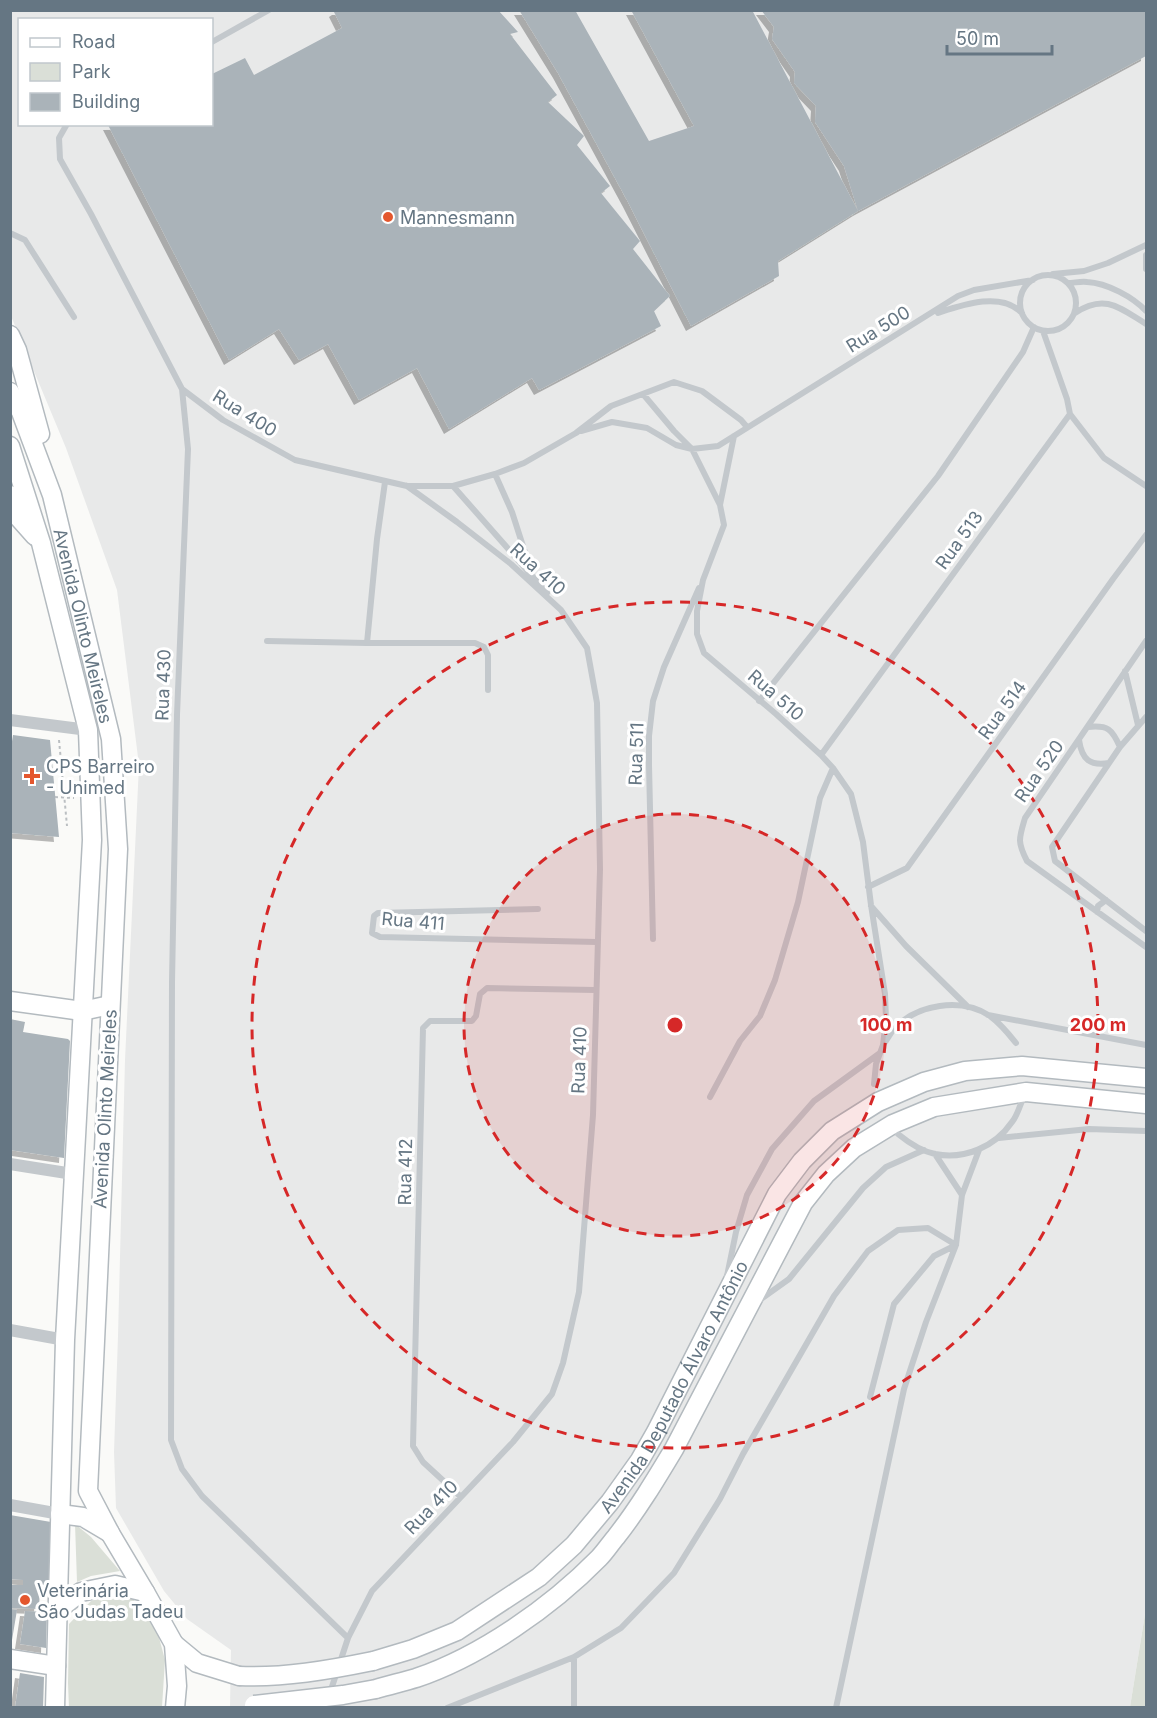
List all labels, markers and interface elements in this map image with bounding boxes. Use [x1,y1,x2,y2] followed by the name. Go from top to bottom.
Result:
[18,18,213,126] legend
[947,18,1052,56] scale bar
[956,28,999,49] text: 50 m
[72,31,115,52] text: Road
[72,61,111,82] text: Park
[72,91,140,112] text: Building
[400,207,515,228] place label: Mannesmann
[381,210,395,224] marker: Mannesmann
[842,301,914,357] street label: Rua 500
[209,385,281,441] street label: Rua 400
[931,507,987,573] street label: Rua 513
[50,526,117,725] street label: Avenida Olinto Meireles
[506,539,570,599] street label: Rua 410
[151,649,175,721] street label: Rua 430
[744,665,808,725] street label: Rua 510
[974,677,1030,743] street label: Rua 514
[624,722,648,786] street label: Rua 511
[1010,736,1068,806] street label: Rua 520
[46,756,155,798] place label: CPS Barreiro - Unimed
[23,767,41,785] marker: CPS Barreiro - Unimed
[381,908,445,934] street label: Rua 411
[89,1009,121,1209] street label: Avenida Olinto Meireles
[860,1014,912,1035] text: 100 m
[1070,1014,1126,1035] text: 200 m
[665,1015,685,1035] centre of rings
[567,1026,591,1094] street label: Rua 410
[394,1138,416,1206] street label: Rua 412
[595,1257,752,1517] street label: Avenida Deputado Álvaro Antônio
[400,1475,462,1539] street label: Rua 410
[37,1580,184,1622] place label: Veterinária São Judas Tadeu
[18,1593,32,1607] marker: Veterinária São Judas Tadeu

